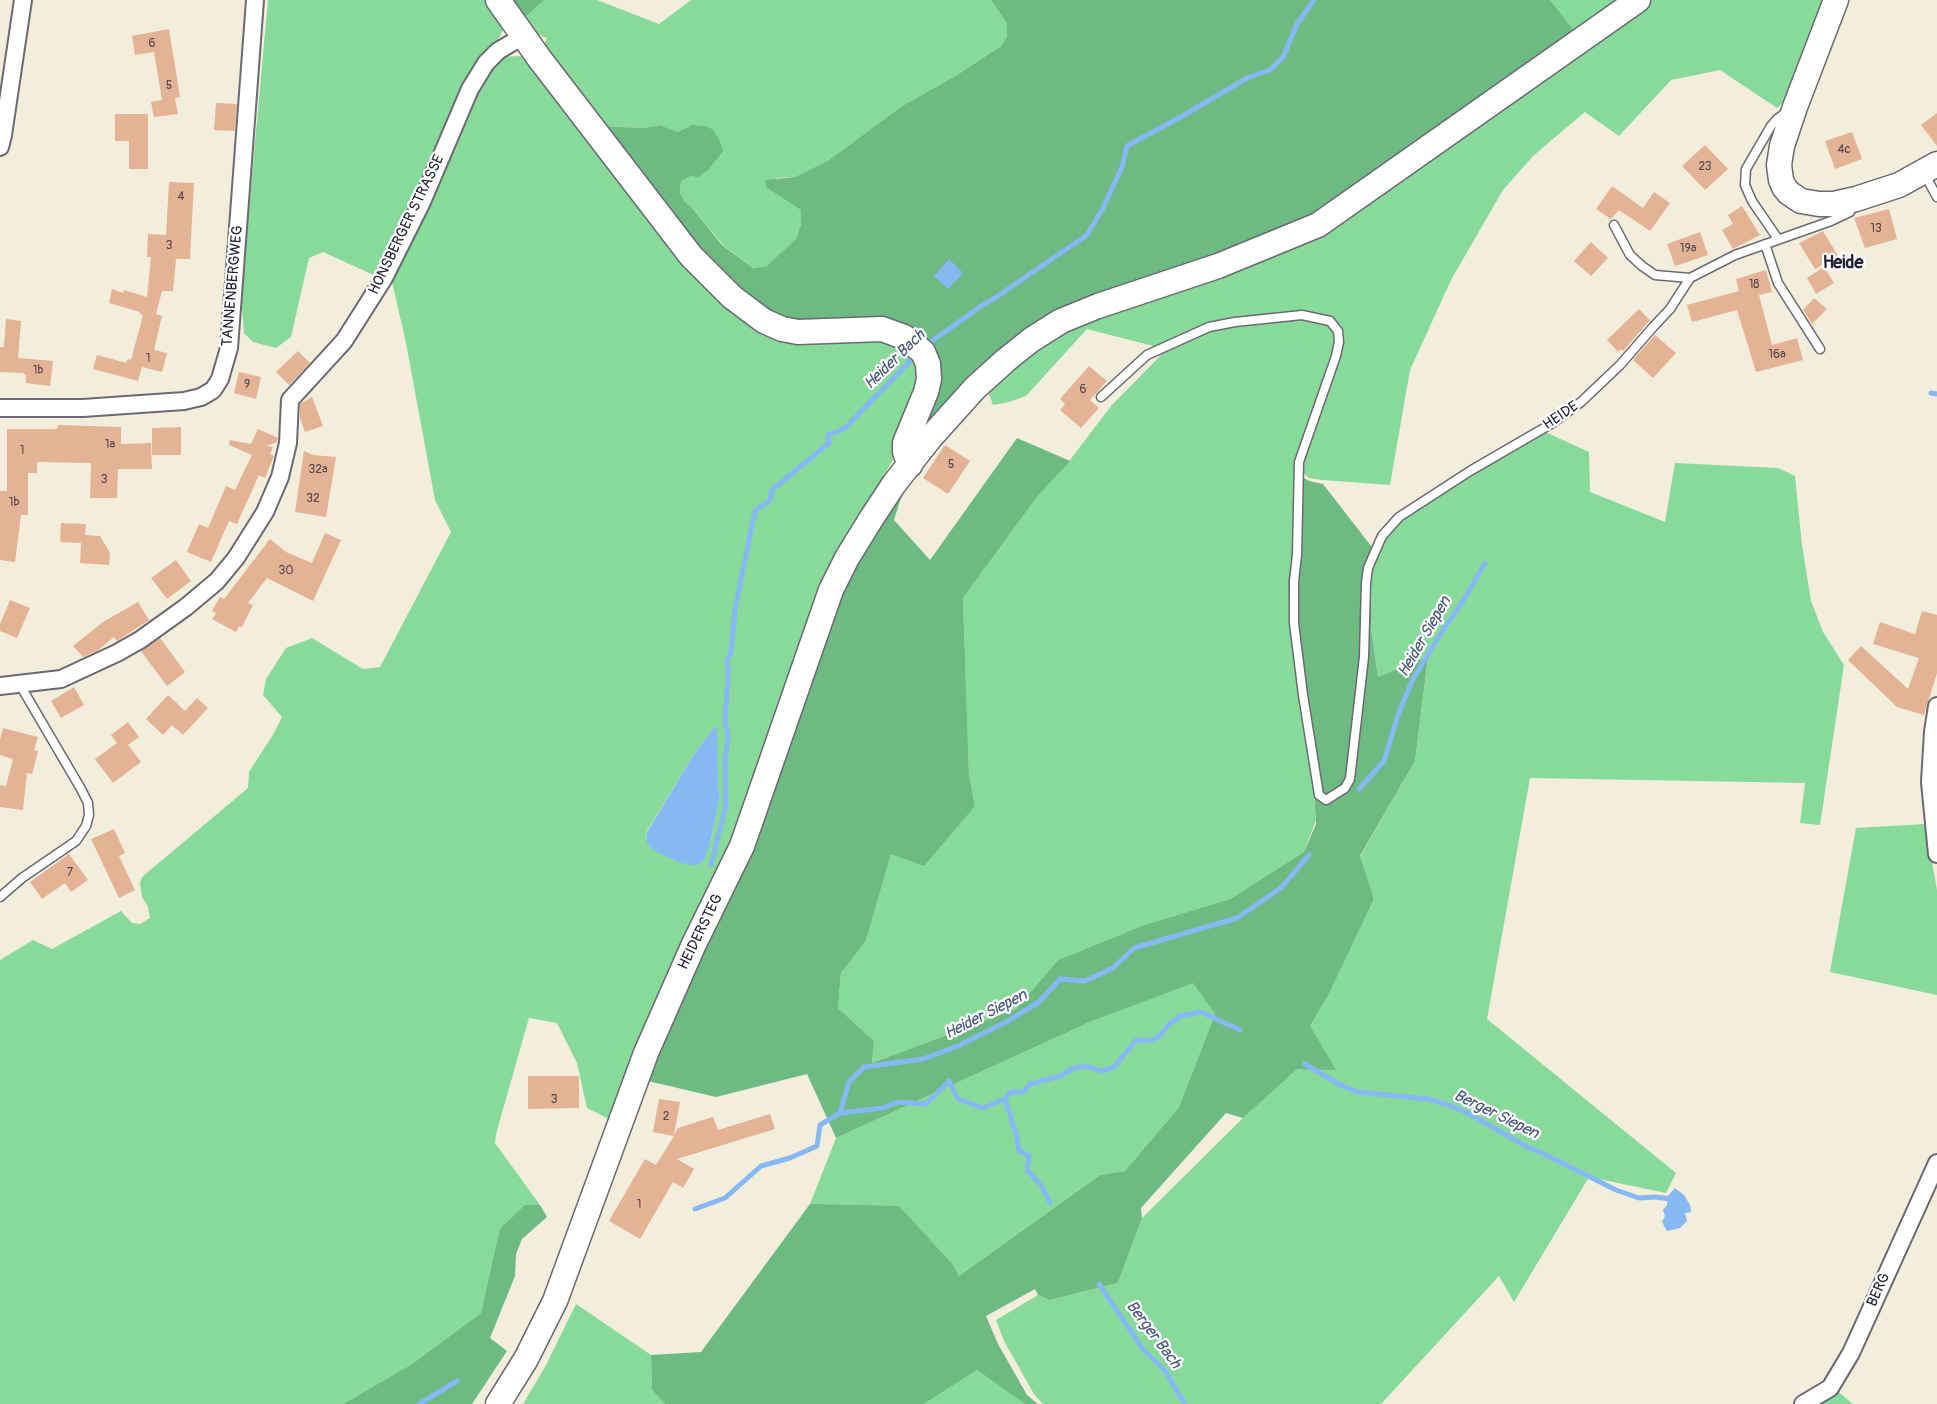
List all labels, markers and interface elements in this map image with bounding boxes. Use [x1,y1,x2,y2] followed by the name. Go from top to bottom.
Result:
[149,37,155,51] house number: 6
[166,79,172,93] house number: 5
[1837,143,1851,157] house number: 4c
[365,152,449,298] street label: HONSBERGER STRASSE
[1698,160,1712,174] house number: 23
[178,190,184,204] house number: 4
[1870,222,1882,236] house number: 13
[219,225,247,347] street label: TANNENBERGWEG
[166,239,172,253] house number: 3
[1680,242,1696,256] house number: 19a
[1823,252,1863,274] district label: Heide
[1749,278,1759,292] house number: 18
[860,326,930,394] water label: Heider Bach
[1768,348,1786,362] house number: 16a
[146,352,150,366] house number: 1
[33,364,43,378] house number: 1b
[244,378,250,392] house number: 9
[1080,383,1086,397] house number: 6
[1540,398,1582,434] street label: HEIDE
[105,438,115,452] house number: 1a
[20,444,24,458] house number: 1
[948,458,954,472] house number: 5
[309,463,327,477] house number: 32a
[101,473,107,487] house number: 3
[306,492,320,506] house number: 32
[9,496,19,510] house number: 1b
[279,564,293,578] house number: 30
[1394,593,1456,681] water label: Heider Siepen
[67,866,73,880] house number: 7
[675,891,727,973] street label: HEIDERSTEG
[942,986,1030,1044] water label: Heider Siepen
[1450,1086,1542,1144] water label: Berger Siepen
[551,1093,557,1107] house number: 3
[663,1110,669,1124] house number: 2
[637,1198,641,1212] house number: 1
[1864,1270,1894,1310] street label: BERG
[1121,1297,1185,1373] water label: Berger Bach

